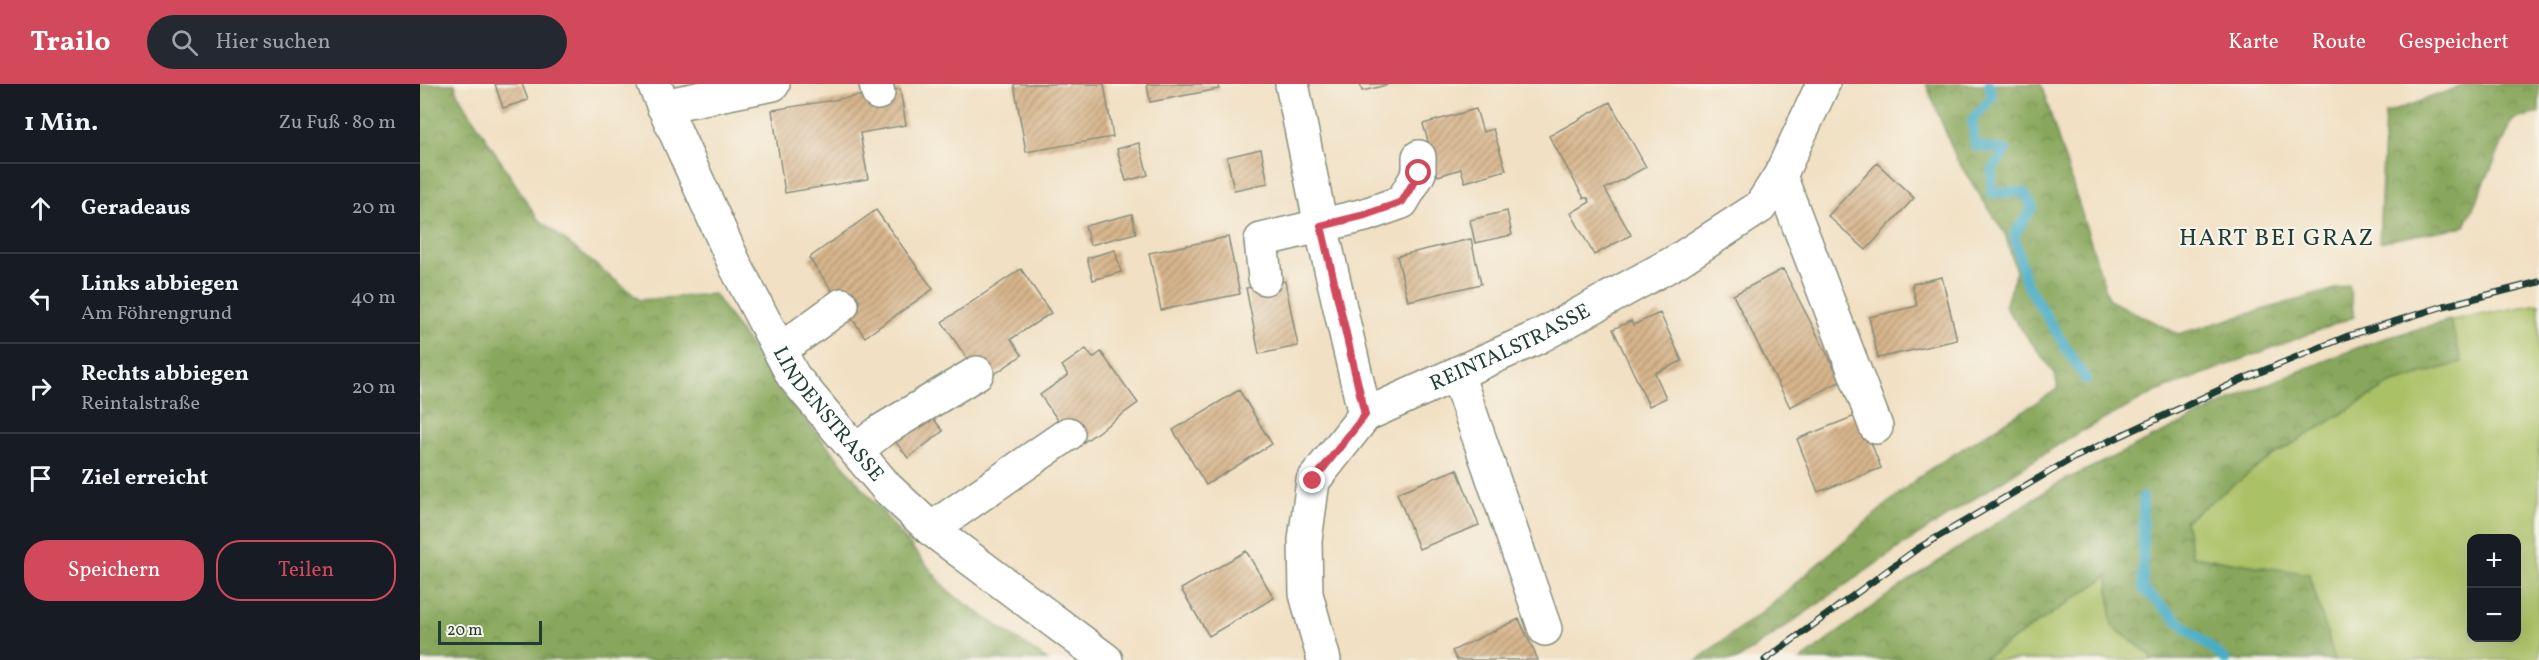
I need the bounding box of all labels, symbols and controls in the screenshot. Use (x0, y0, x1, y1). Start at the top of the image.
search box (147, 15, 567, 69)
text: Trailo (30, 23, 111, 62)
icon: search (168, 26, 201, 59)
text: Hier suchen (216, 27, 331, 58)
text: Karte (2228, 28, 2279, 57)
text: Route (2312, 28, 2366, 57)
text: Gespeichert (2399, 28, 2509, 57)
text: 1 Min. (24, 105, 98, 141)
text: Zu Fuß · 80 m (278, 109, 396, 137)
route start (1405, 159, 1431, 185)
icon: ahead (24, 192, 57, 225)
text: Geradeaus (81, 193, 191, 224)
text: 20 m (352, 194, 396, 222)
district label: HART BEI GRAZ (2179, 222, 2375, 256)
text: Links abbiegen (81, 269, 239, 300)
icon: left (24, 282, 57, 315)
text: 40 m (351, 284, 396, 312)
street label: REINTALSTRASSE (1425, 297, 1596, 398)
text: Am Föhrengrund (81, 300, 232, 328)
street label: LINDENSTRASSE (766, 341, 891, 488)
text: Rechts abbiegen (81, 359, 249, 390)
icon: right (24, 372, 57, 405)
text: 20 m (352, 374, 396, 402)
text: Reintalstraße (81, 390, 200, 418)
icon: arrive (24, 462, 57, 495)
text: Ziel erreicht (81, 463, 208, 494)
route end (1299, 467, 1325, 493)
map controls (2467, 534, 2521, 642)
button: + (2467, 534, 2521, 588)
button: Speichern (24, 540, 204, 601)
button: Teilen (216, 540, 396, 601)
button: − (2467, 588, 2521, 642)
scale bar (438, 618, 542, 646)
text: 20 m (447, 620, 482, 642)

